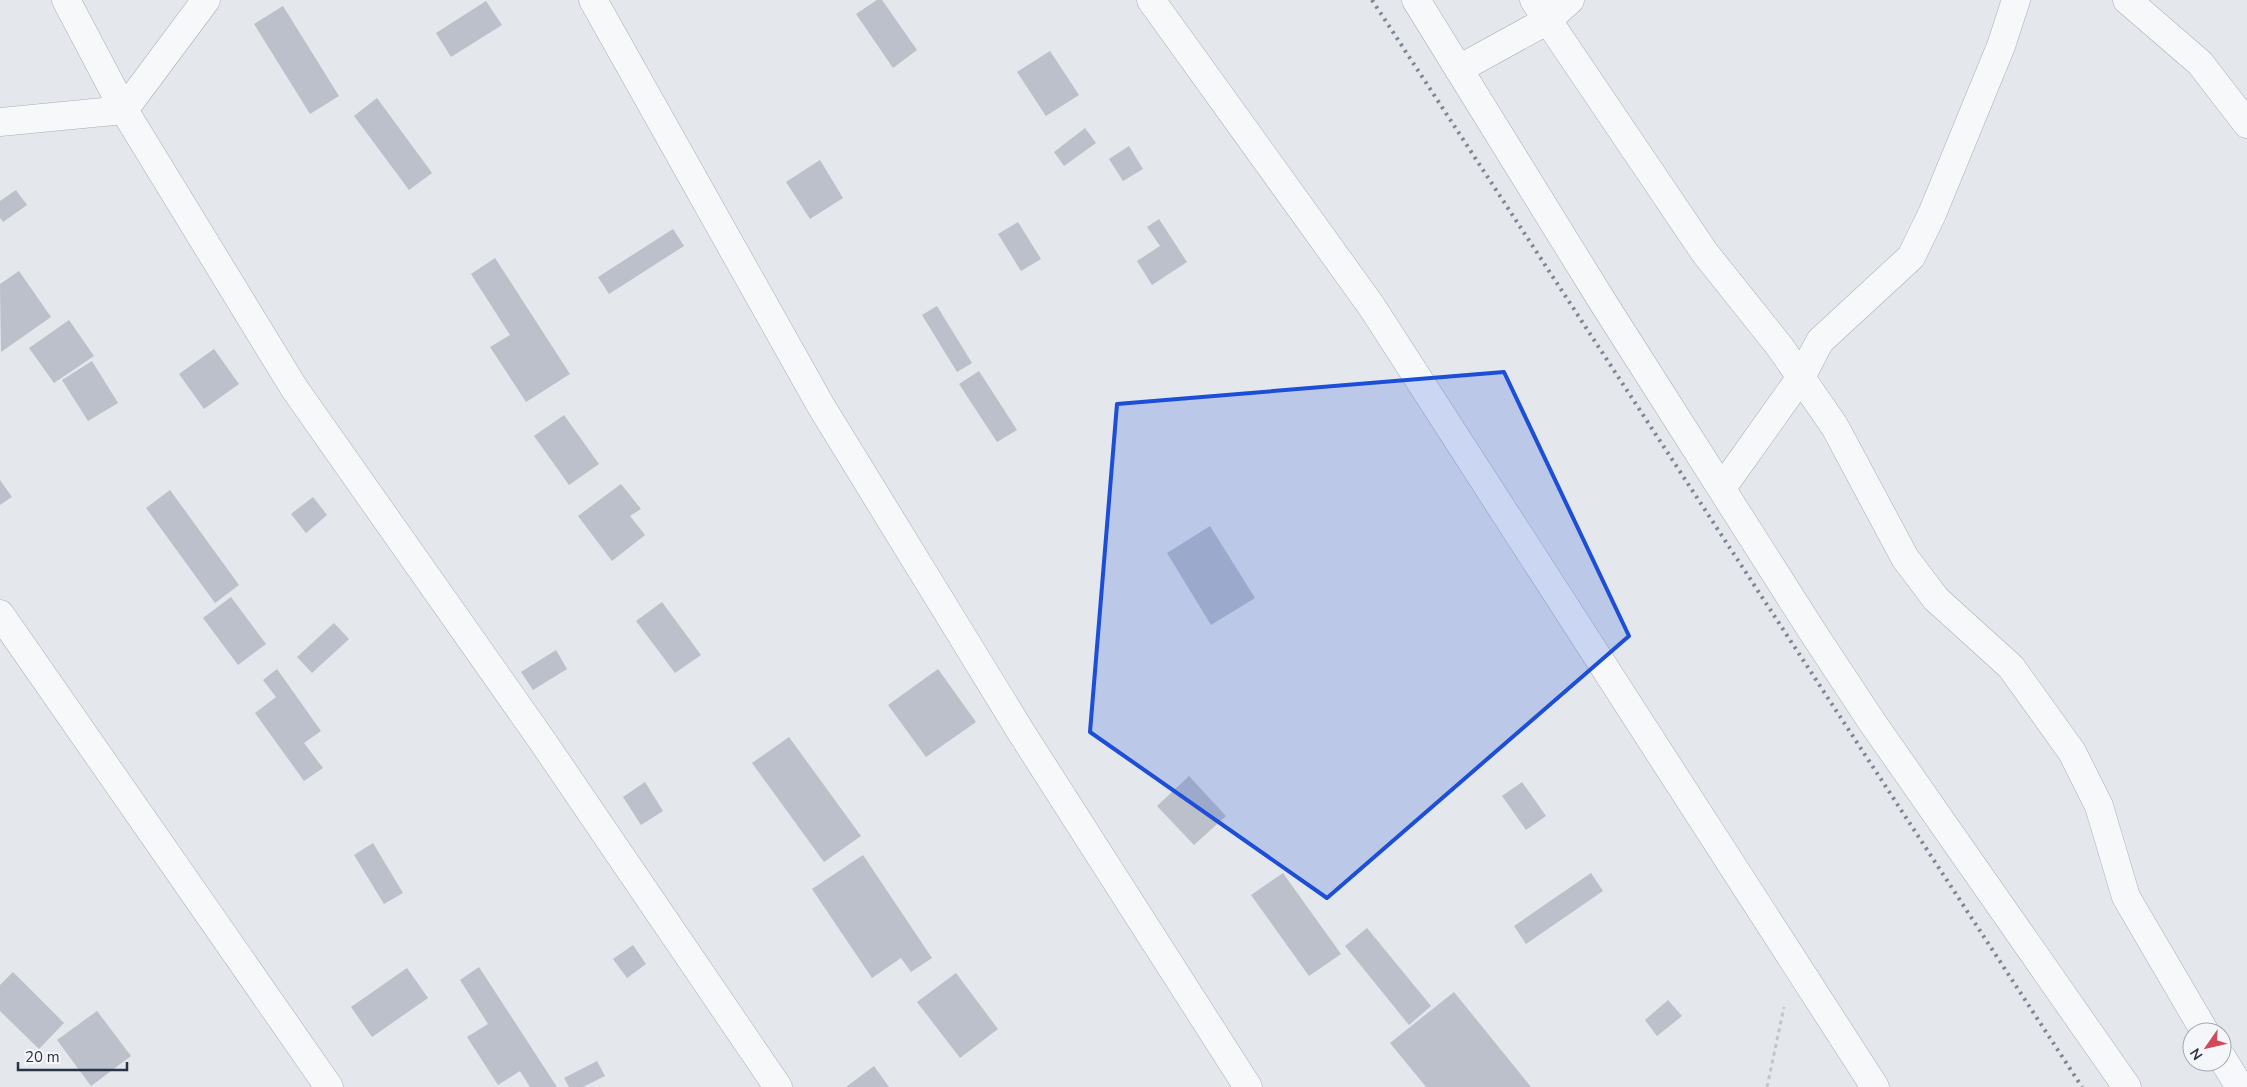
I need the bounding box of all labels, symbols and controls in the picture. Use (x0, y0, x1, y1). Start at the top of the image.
north arrow (2182, 1022, 2232, 1072)
scale bar (18, 1040, 126, 1072)
text: N (2186, 1044, 2207, 1064)
text: 20 m (25, 1047, 60, 1067)

